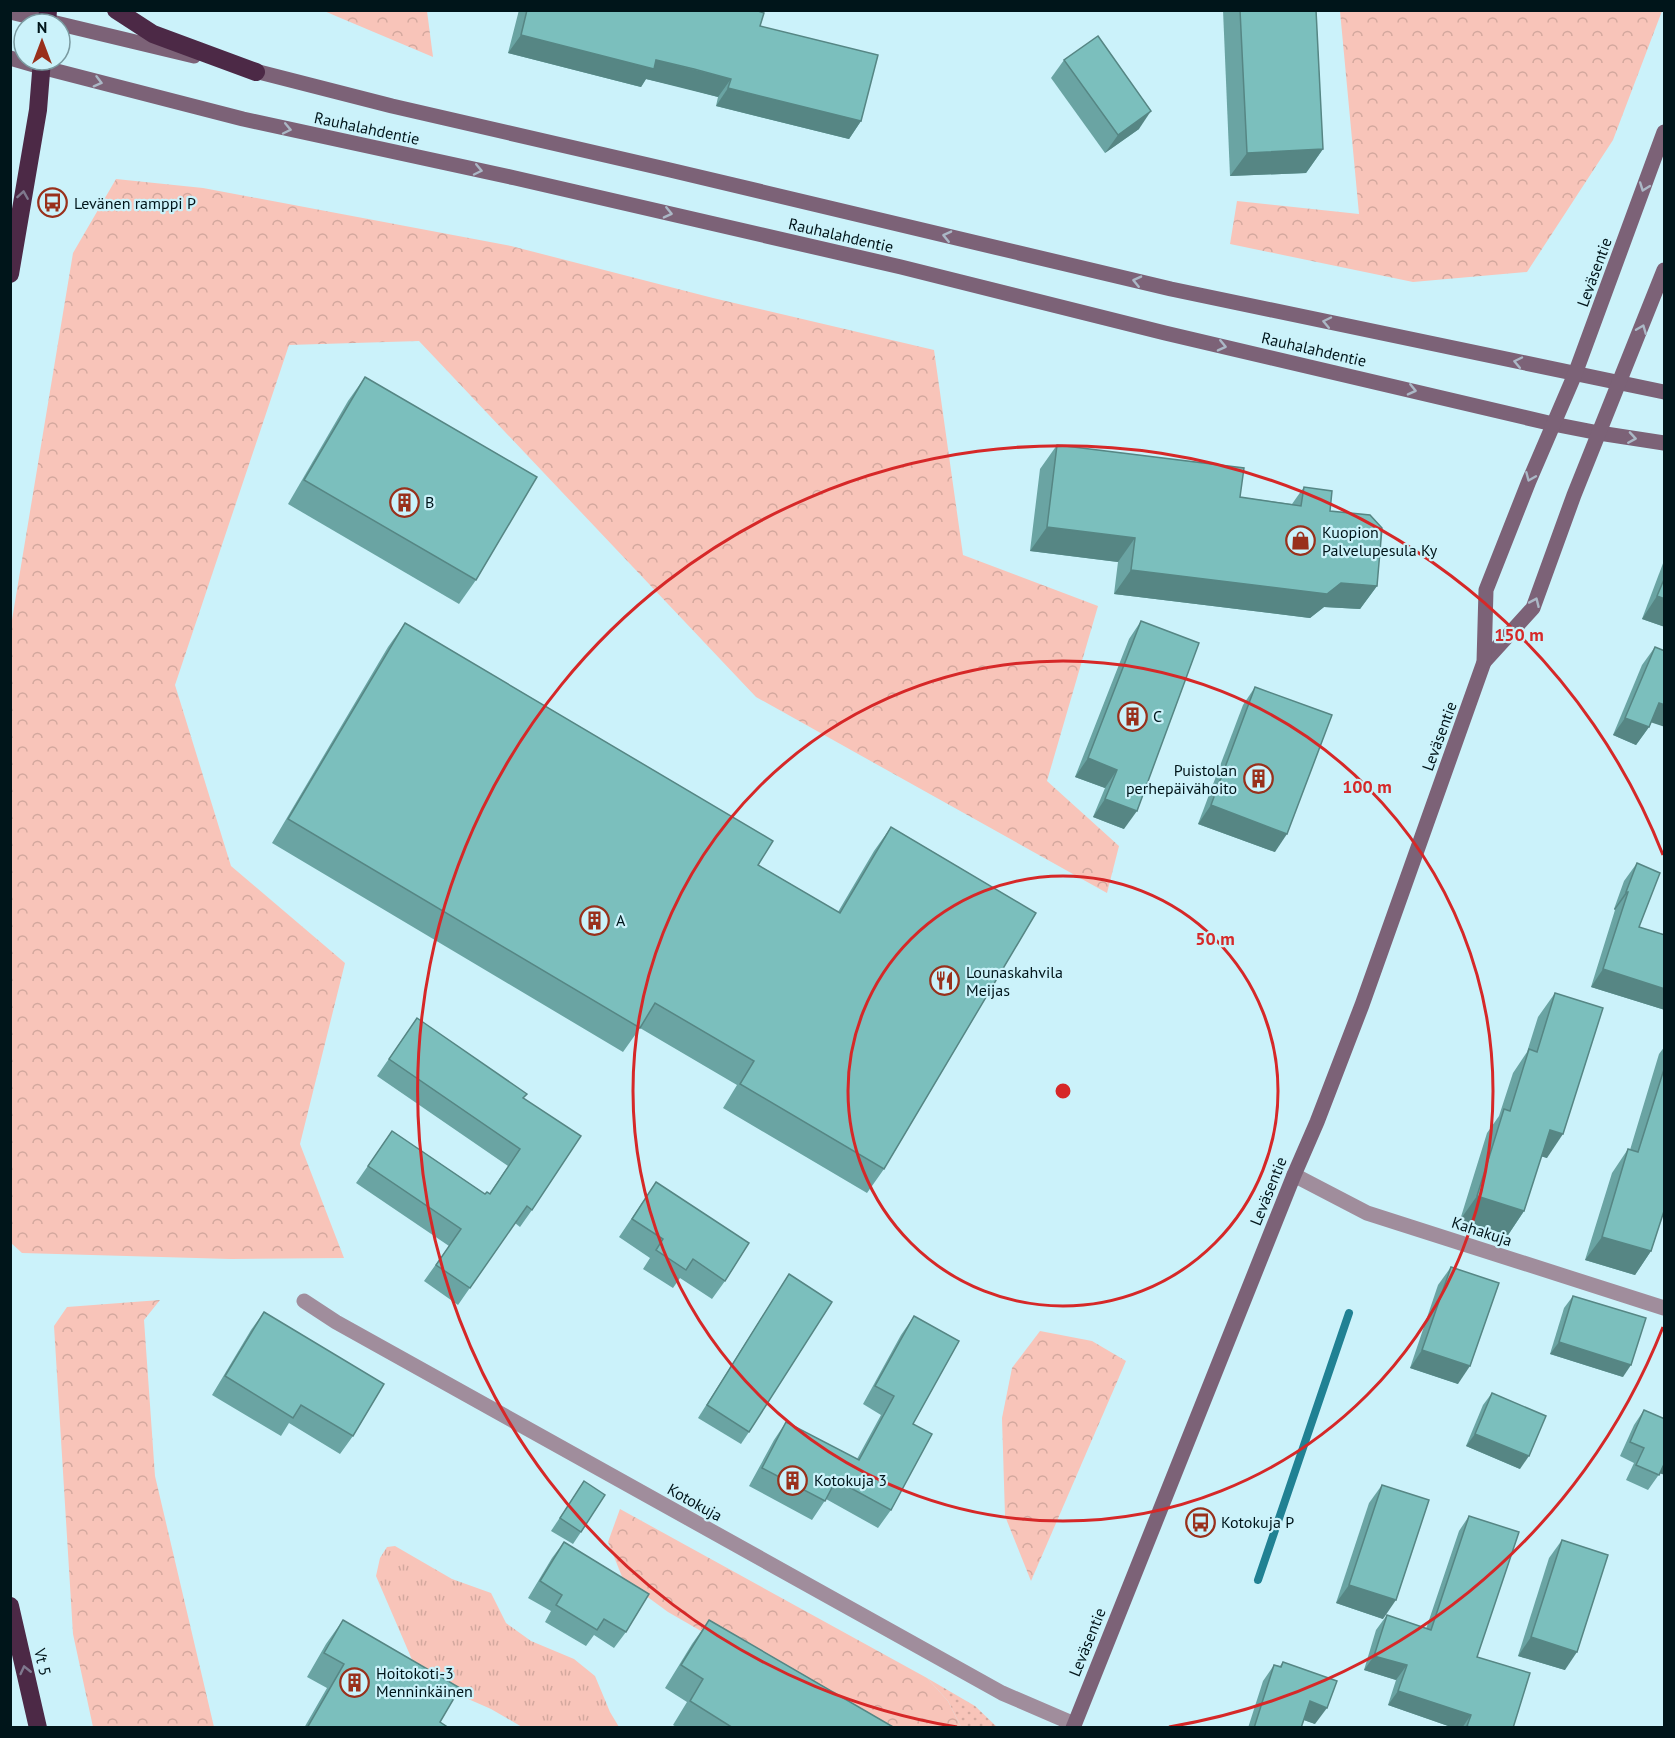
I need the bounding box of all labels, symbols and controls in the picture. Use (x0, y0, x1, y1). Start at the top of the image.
north arrow (12, 12, 72, 72)
text: N (37, 17, 47, 37)
one-way arrow (92, 75, 103, 87)
street label: Rauhalahdentie (312, 107, 422, 149)
one-way arrow (282, 122, 292, 135)
one-way arrow (473, 163, 483, 176)
one-way arrow (1639, 181, 1652, 191)
bus stop icon: Levänen ramppi P (37, 187, 69, 219)
one-way arrow (17, 191, 29, 200)
place label: Levänen ramppi P (74, 193, 196, 213)
one-way arrow (663, 206, 673, 219)
street label: Rauhalahdentie (786, 213, 896, 257)
one-way arrow (942, 230, 952, 243)
street label: Leväsentie (1572, 235, 1616, 309)
one-way arrow (1132, 275, 1142, 288)
one-way arrow (1322, 316, 1332, 329)
one-way arrow (1635, 324, 1647, 335)
street label: Rauhalahdentie (1259, 327, 1369, 371)
one-way arrow (1217, 339, 1227, 352)
one-way arrow (1513, 356, 1523, 369)
one-way arrow (1407, 383, 1417, 396)
one-way arrow (1627, 432, 1637, 444)
one-way arrow (1525, 471, 1537, 482)
building icon: B (388, 486, 420, 518)
place label: B (425, 492, 434, 512)
place label: Kuopion Palvelupesula Ky (1322, 522, 1438, 560)
shop icon: Kuopion Palvelupesula Ky (1285, 525, 1317, 557)
one-way arrow (1528, 597, 1540, 608)
text: 150 m (1494, 623, 1544, 646)
street label: Leväsentie (1417, 699, 1461, 773)
building icon: C (1116, 700, 1148, 732)
place label: C (1153, 706, 1162, 726)
place label: Puistolan perhepäivähoito (1126, 760, 1237, 798)
building icon: Puistolan perhepäivähoito (1242, 763, 1274, 795)
text: 100 m (1342, 775, 1392, 798)
building icon: A (579, 904, 611, 936)
place label: A (616, 910, 626, 930)
text: 50 m (1195, 927, 1235, 950)
place label: Lounaskahvila Meijas (966, 962, 1063, 1000)
restaurant icon: Lounaskahvila Meijas (929, 965, 961, 997)
centre of rings (1053, 1081, 1073, 1101)
street label: Leväsentie (1245, 1154, 1291, 1228)
street label: Kahakuja (1449, 1212, 1515, 1250)
building icon: Kotokuja 3 (777, 1464, 809, 1496)
place label: Kotokuja 3 (814, 1470, 887, 1490)
street label: Kotokuja (664, 1479, 726, 1525)
bus stop icon: Kotokuja P (1184, 1506, 1216, 1538)
place label: Kotokuja P (1221, 1512, 1294, 1532)
street label: Leväsentie (1064, 1605, 1110, 1679)
street label: Vt 5 (30, 1645, 56, 1678)
place label: Hoitokoti-3 Menninkäinen (376, 1663, 473, 1701)
one-way arrow (19, 1666, 32, 1676)
building icon: Hoitokoti-3 Menninkäinen (339, 1666, 371, 1698)

